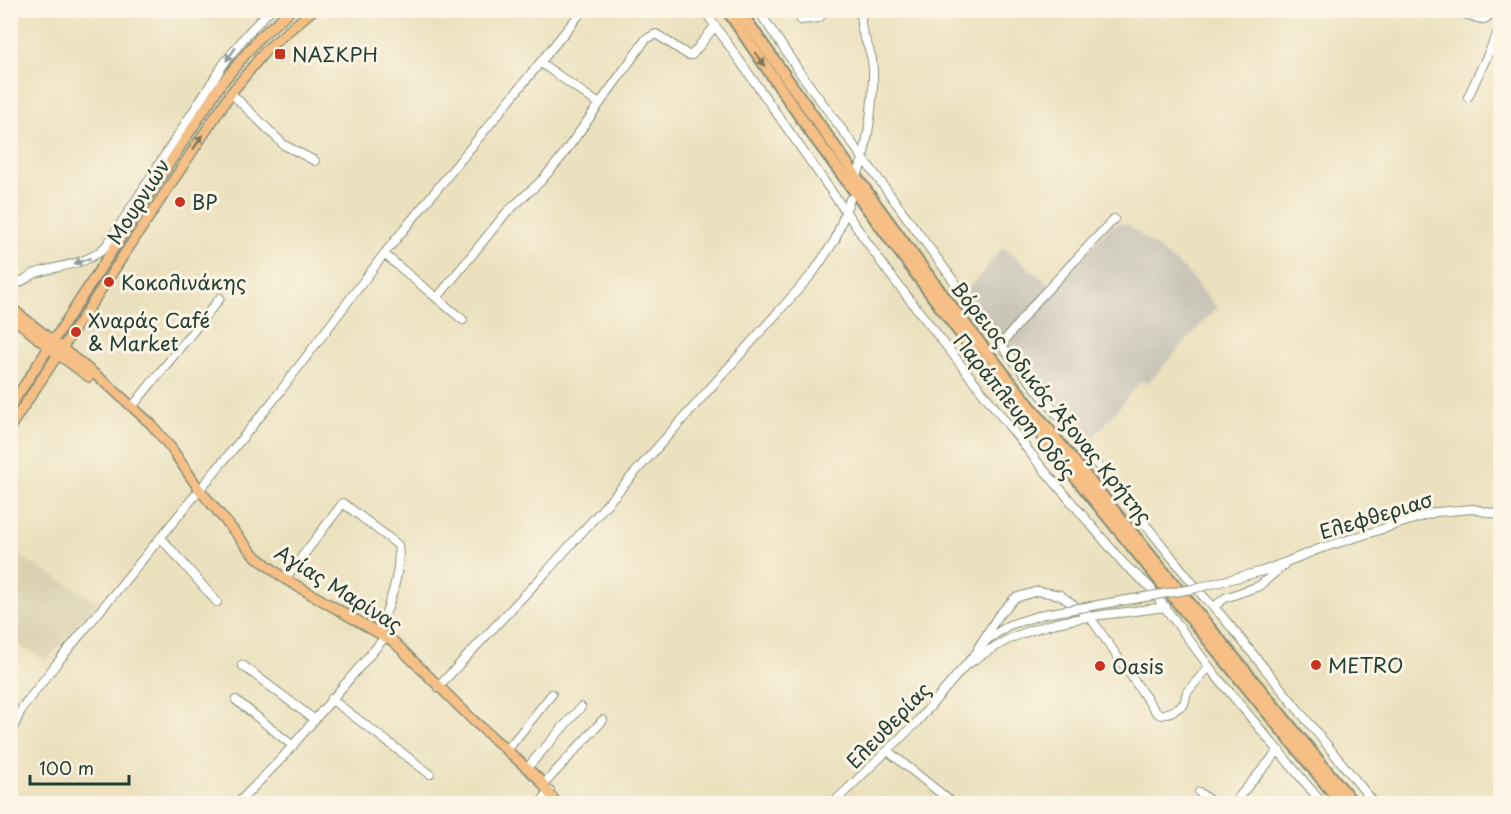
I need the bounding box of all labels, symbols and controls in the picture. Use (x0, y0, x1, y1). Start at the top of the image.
place label: ΝΑΣΚΡΗ (292, 39, 378, 69)
one-way arrow (225, 46, 237, 62)
marker: ΝΑΣΚΡΗ (273, 47, 287, 61)
one-way arrow (754, 50, 766, 66)
one-way arrow (192, 134, 204, 150)
street label: Μουρνιών (99, 152, 177, 250)
place label: BP (192, 187, 218, 217)
marker: BP (173, 195, 187, 209)
one-way arrow (73, 257, 91, 267)
place label: Κοκολινάκης (121, 267, 246, 297)
street label: Βόρειος Οδικός Άξονας Κρήτης (944, 274, 1160, 530)
marker: Κοκολινάκης (102, 275, 116, 289)
place label: Χναράς Café & Market (88, 305, 210, 358)
marker: Χναράς Café & Market (69, 325, 83, 339)
street label: Παράπλευρη Οδός (947, 327, 1083, 485)
street label: Ελεφθεριασ (1316, 484, 1436, 546)
street label: Αγίας Μαρίνας (269, 537, 409, 639)
place label: METRO (1328, 650, 1403, 680)
place label: Oasis (1112, 651, 1163, 681)
marker: METRO (1309, 658, 1323, 672)
marker: Oasis (1093, 659, 1107, 673)
street label: Ελευθερίας (839, 675, 937, 775)
scale bar (30, 748, 129, 786)
text: 100 m (39, 754, 94, 781)

